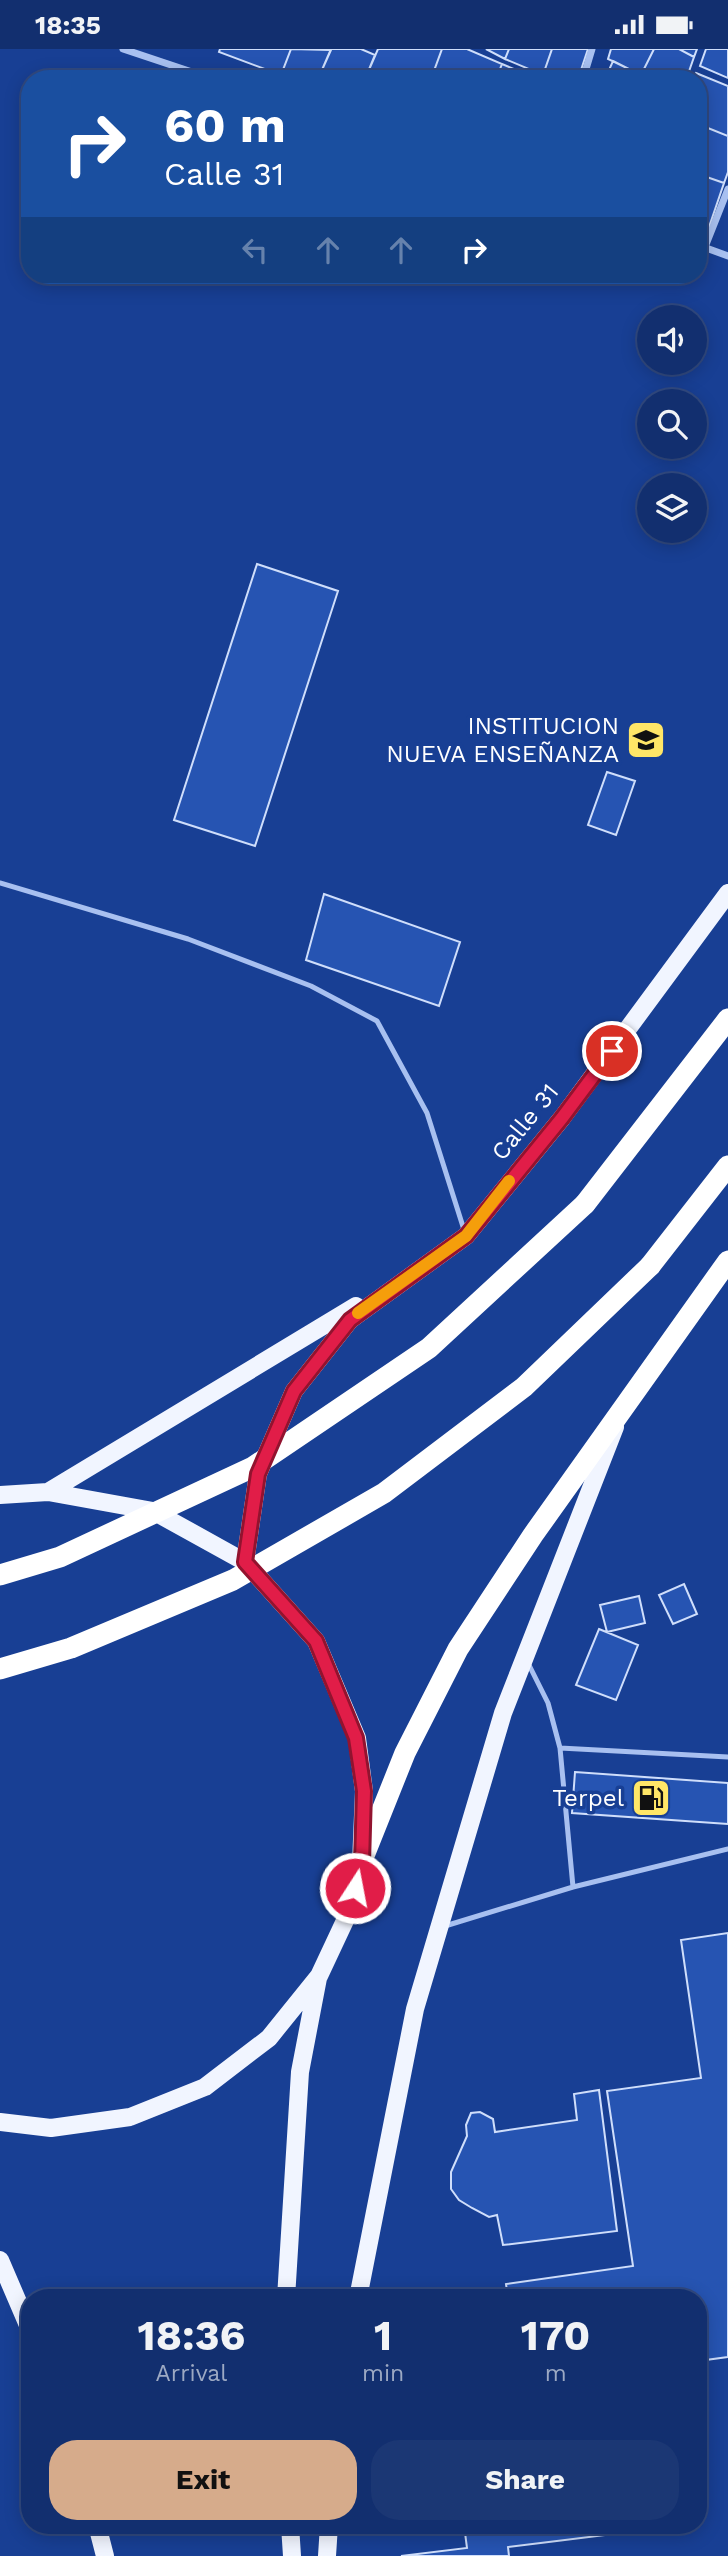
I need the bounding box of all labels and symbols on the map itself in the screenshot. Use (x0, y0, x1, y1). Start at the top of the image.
place label: INSTITUCION NUEVA ENSEÑANZA (386, 712, 619, 768)
school or university icon: INSTITUCION NUEVA ENSEÑANZA (625, 719, 667, 761)
pin (582, 1021, 642, 1081)
street label: Calle 31 (486, 1078, 564, 1166)
fuel station icon: Terpel (630, 1777, 672, 1819)
place label: Terpel (552, 1784, 625, 1812)
position arrow (318, 1851, 392, 1925)

